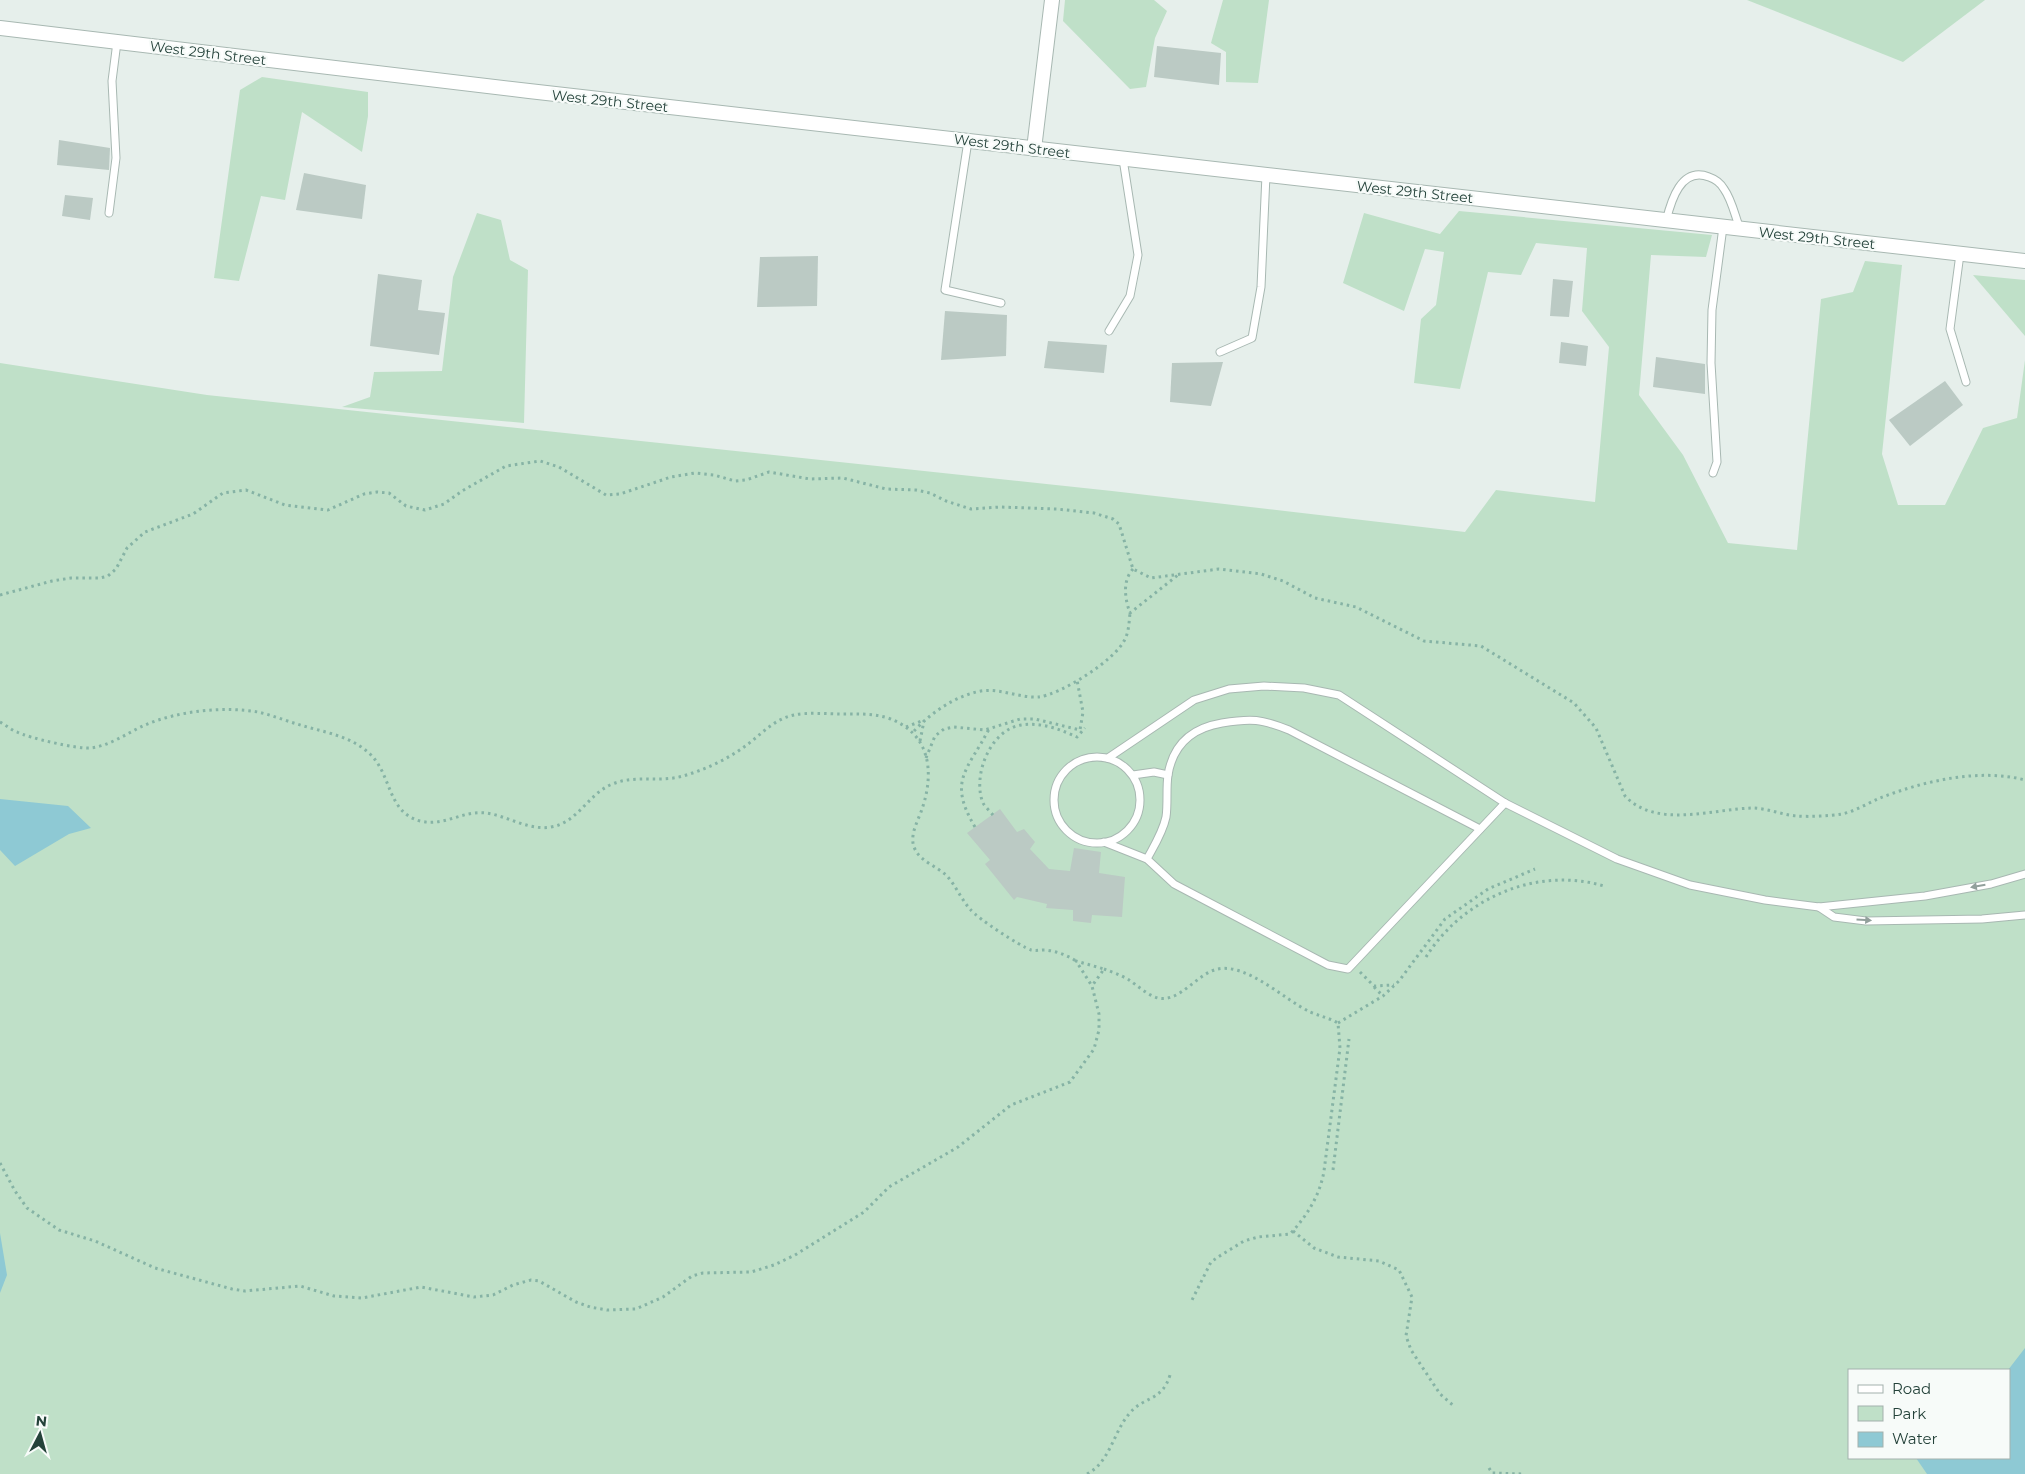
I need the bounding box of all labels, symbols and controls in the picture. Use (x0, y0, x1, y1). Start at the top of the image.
street label: West 29th Street (149, 37, 268, 69)
street label: West 29th Street (551, 86, 670, 116)
street label: West 29th Street (953, 130, 1072, 162)
street label: West 29th Street (1356, 177, 1475, 207)
street label: West 29th Street (1758, 223, 1877, 253)
one-way arrow (1970, 883, 1986, 891)
one-way arrow (1857, 916, 1873, 924)
legend (1848, 1369, 2010, 1459)
text: Road (1892, 1379, 1931, 1398)
text: Park (1892, 1404, 1926, 1423)
north arrow (15, 1409, 65, 1459)
text: N (35, 1412, 48, 1431)
text: Water (1892, 1429, 1938, 1448)

